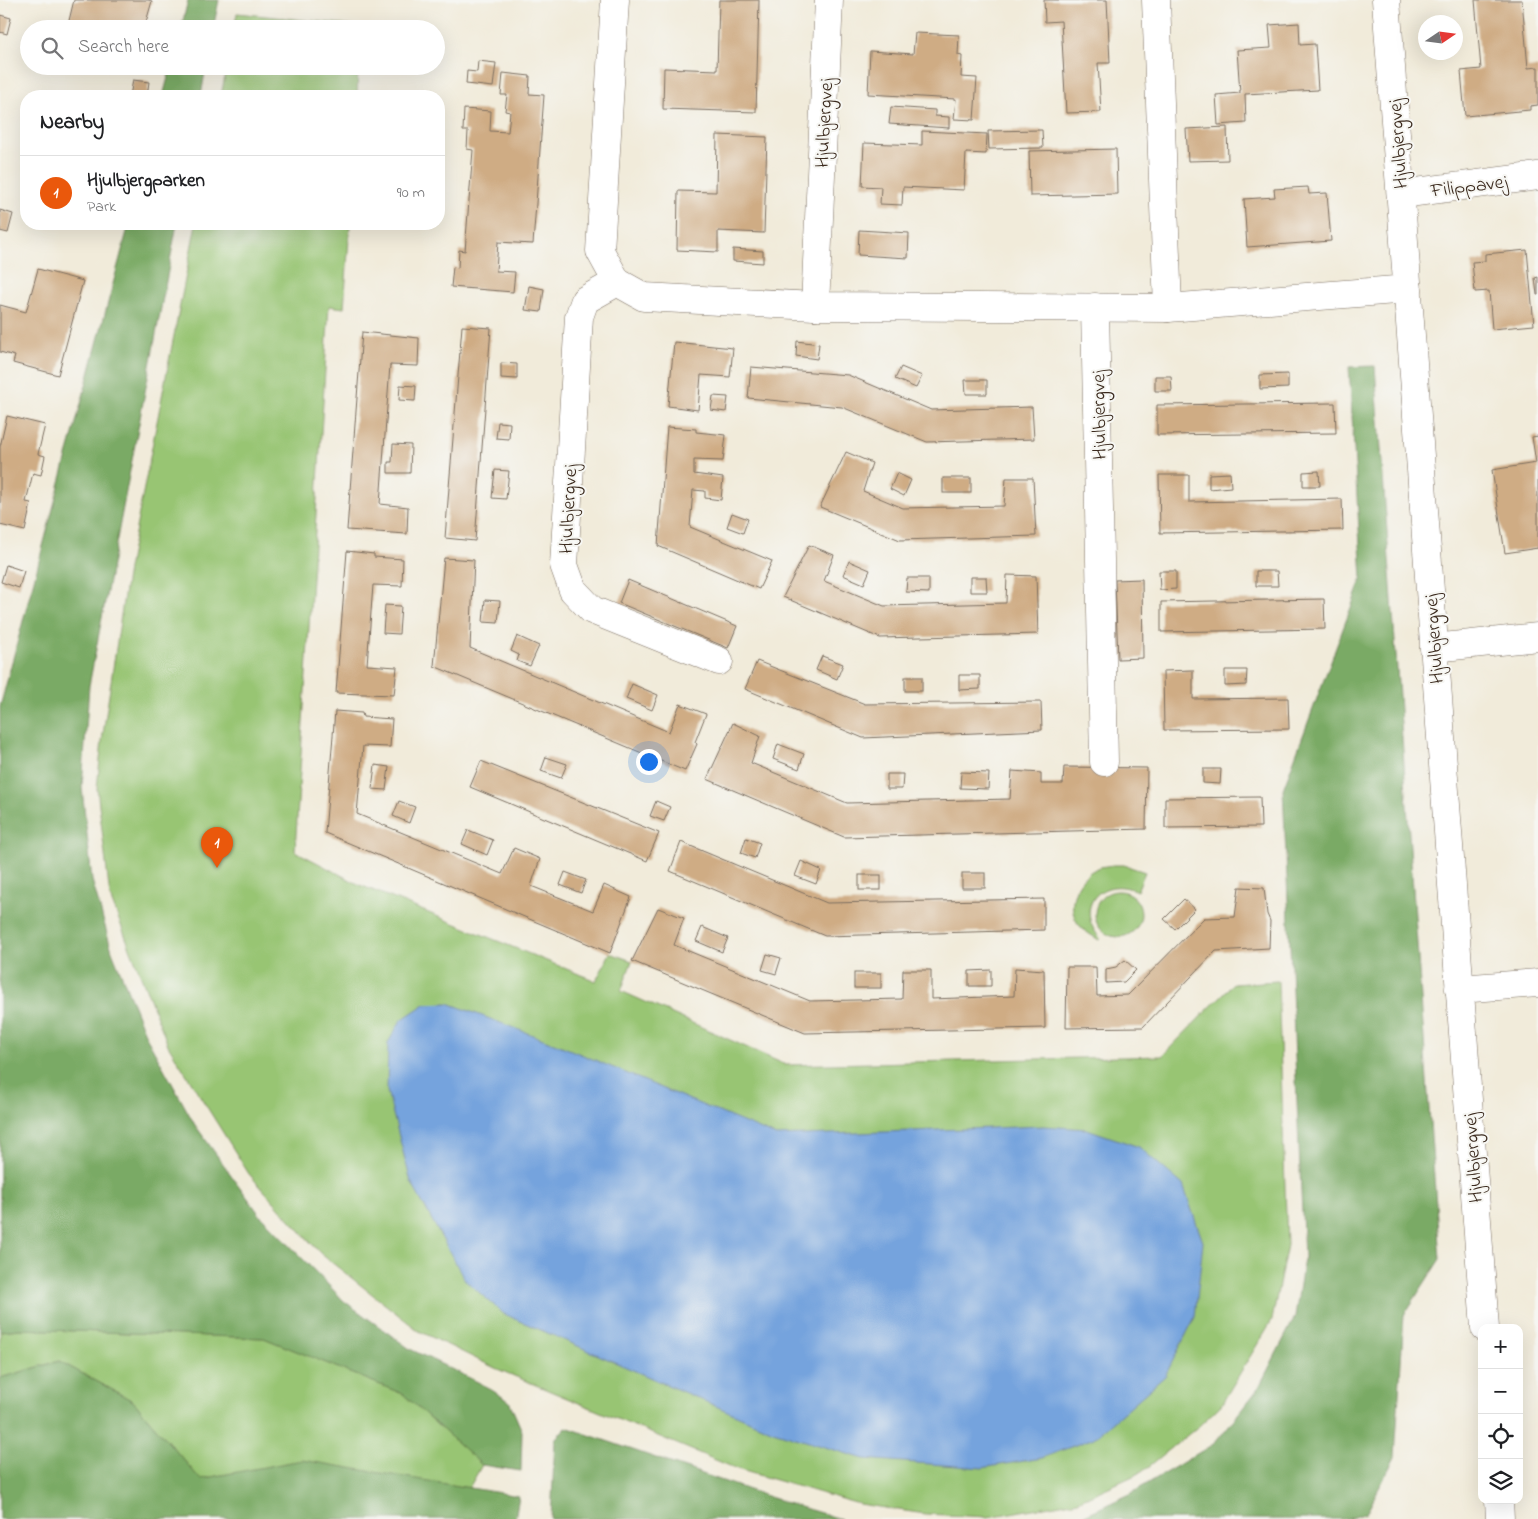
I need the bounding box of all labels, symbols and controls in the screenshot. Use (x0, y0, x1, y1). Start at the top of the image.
north arrow (1418, 15, 1463, 60)
search box (20, 20, 445, 75)
icon: search (38, 34, 66, 62)
text: Search here (78, 34, 169, 61)
street label: Hjulbjergvej (809, 76, 843, 169)
street label: Hjulbjergvej (1382, 97, 1418, 190)
text: Nearby (40, 108, 104, 138)
text: Hjulbjergparken (87, 168, 205, 195)
street label: Filippavej (1428, 168, 1510, 207)
text: 1 (53, 181, 59, 205)
text: 90 m (397, 181, 425, 205)
text: Park (87, 195, 116, 219)
street label: Hjulbjergvej (1085, 369, 1117, 460)
street label: Hjulbjergvej (553, 462, 587, 555)
street label: Hjulbjergvej (1418, 592, 1454, 685)
your location (636, 749, 662, 775)
pin: 1 (201, 827, 233, 868)
street label: Hjulbjergvej (1457, 1111, 1493, 1204)
map controls (1478, 1324, 1523, 1504)
button: + (1478, 1324, 1523, 1369)
button: − (1478, 1369, 1523, 1414)
button: locate (1478, 1414, 1523, 1459)
button: layers (1478, 1459, 1523, 1504)

